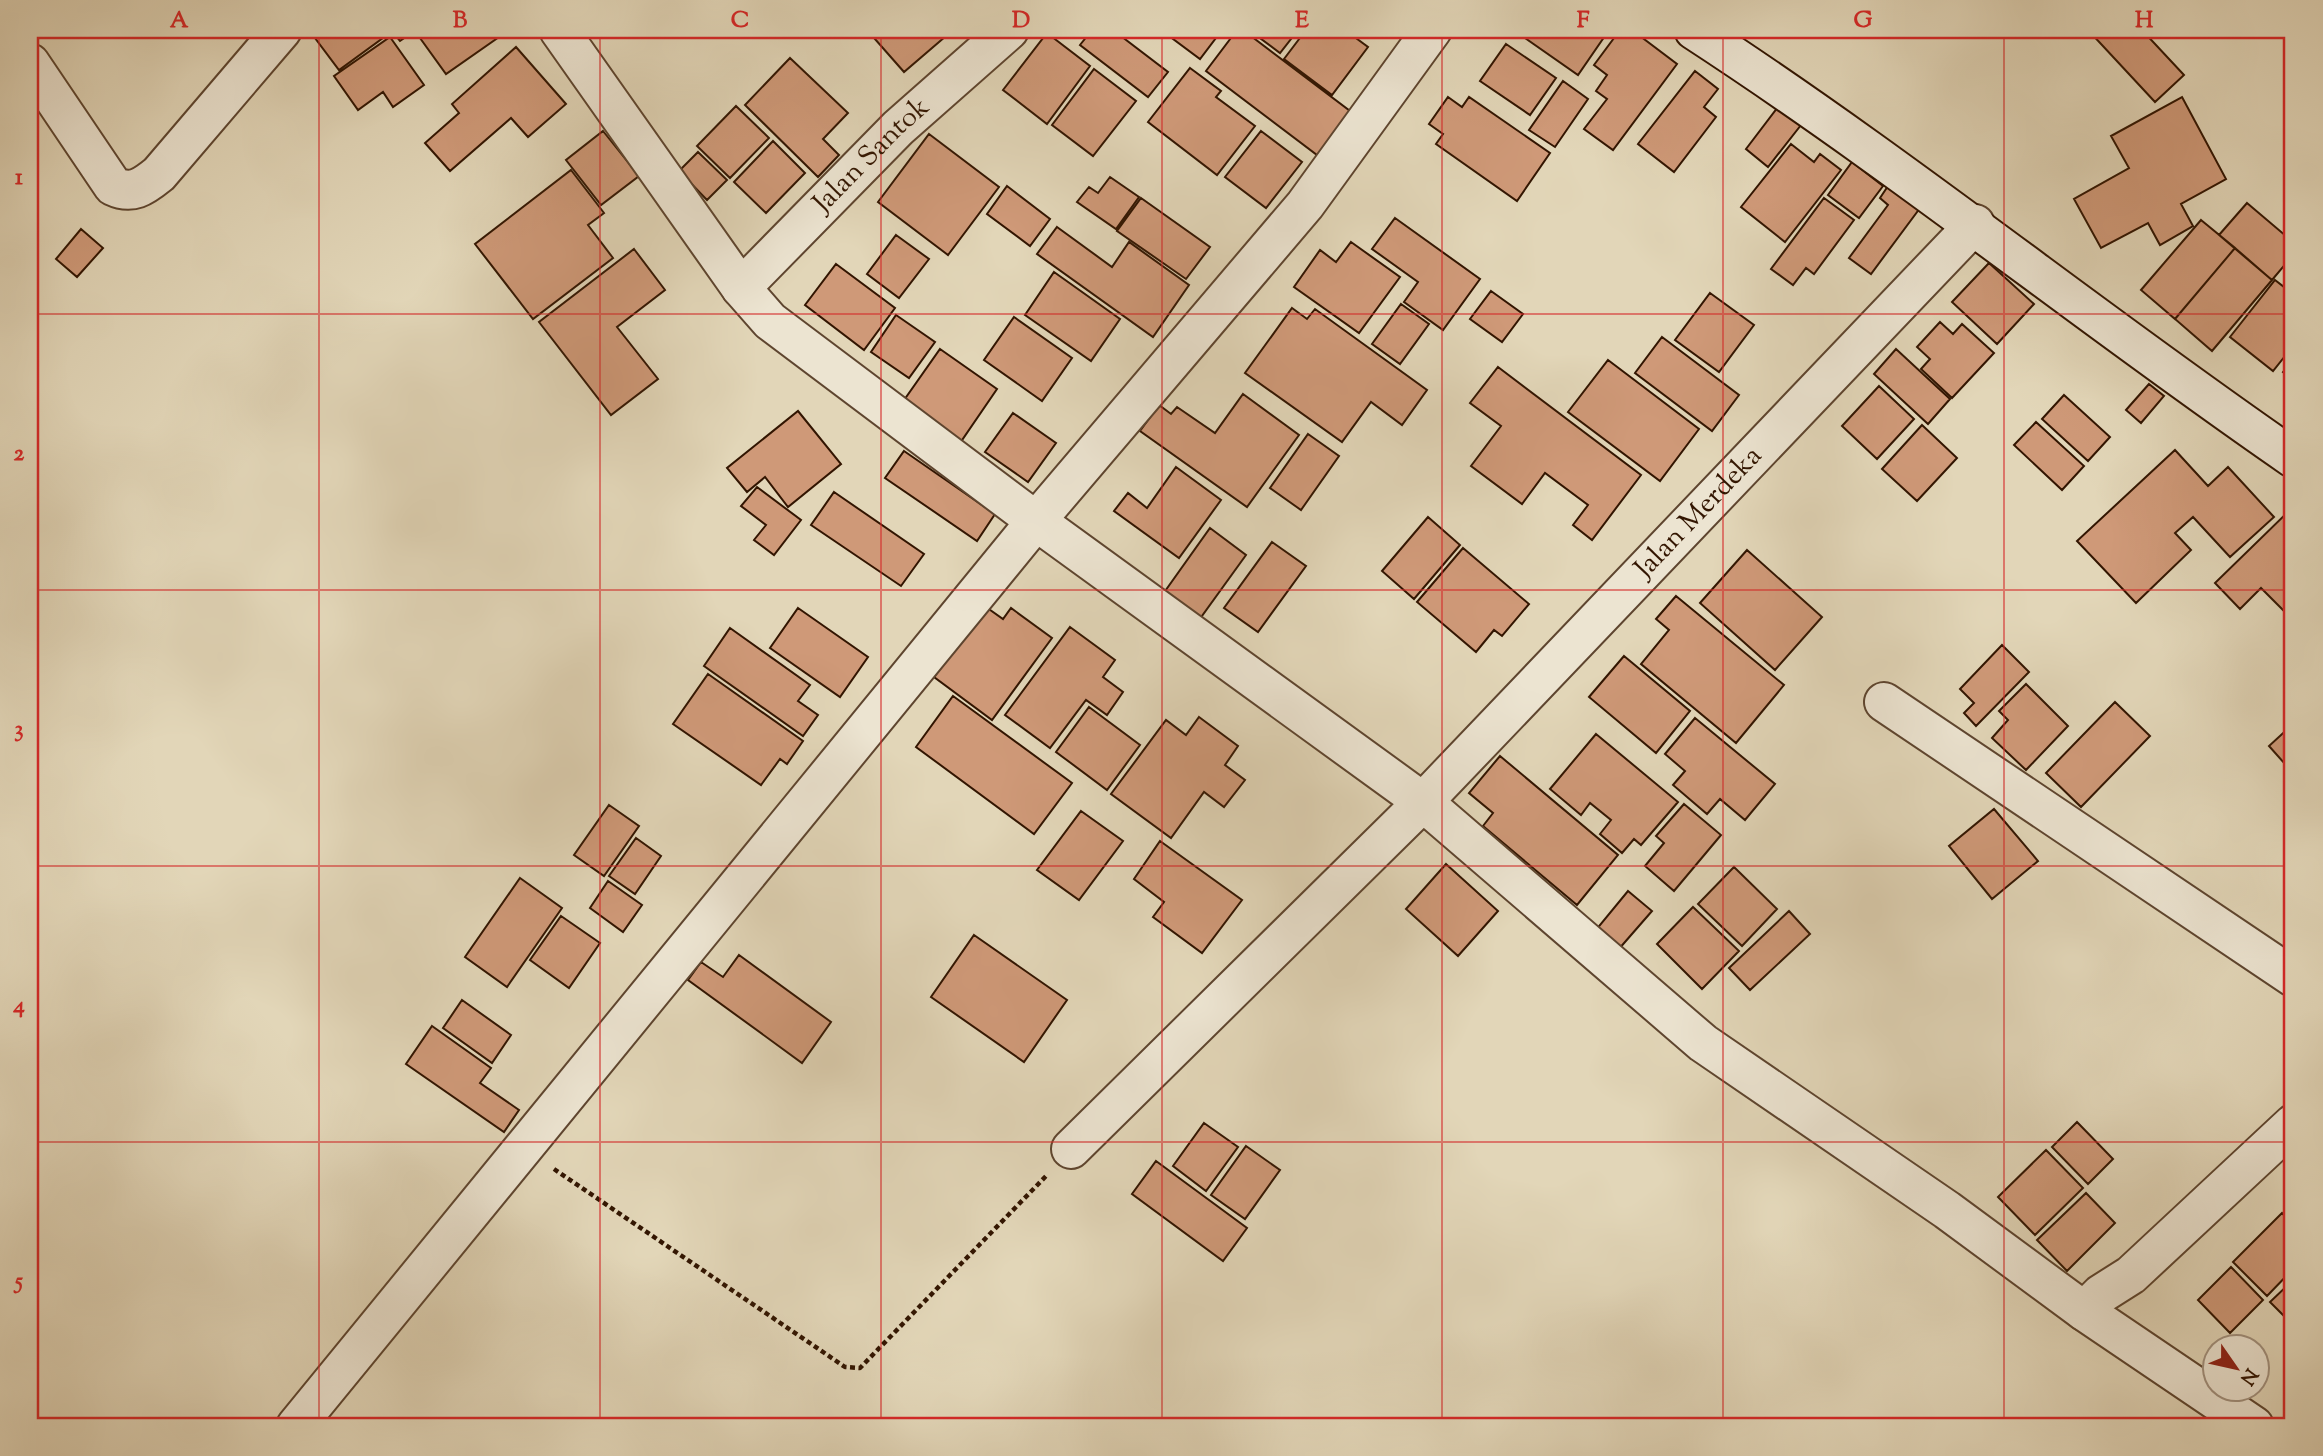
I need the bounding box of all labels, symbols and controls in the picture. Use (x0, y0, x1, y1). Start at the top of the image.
text: A (170, 5, 189, 38)
text: B (453, 5, 468, 38)
text: C (731, 5, 749, 38)
text: D (1012, 5, 1030, 38)
text: E (1295, 5, 1309, 38)
text: F (1577, 5, 1590, 38)
text: G (1854, 5, 1873, 38)
text: H (2135, 5, 2154, 38)
street label: Jalan Santok (803, 89, 939, 224)
text: 1 (15, 162, 23, 195)
text: 2 (14, 438, 25, 471)
street label: Jalan Merdeka (1625, 438, 1772, 590)
text: 3 (14, 714, 24, 747)
text: 4 (12, 990, 25, 1023)
text: 5 (13, 1266, 23, 1299)
north arrow (2200, 1334, 2270, 1404)
text: N (2233, 1362, 2263, 1390)

